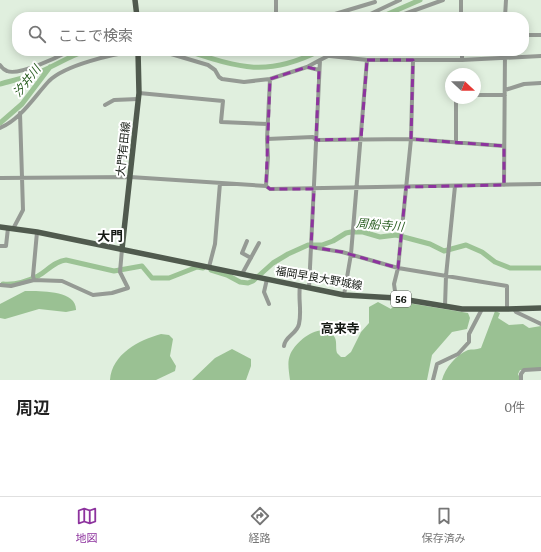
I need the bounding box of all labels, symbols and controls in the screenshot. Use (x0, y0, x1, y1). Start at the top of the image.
search box (12, 12, 529, 56)
icon: search (26, 23, 48, 45)
text: ここで検索 (58, 23, 133, 46)
water label: 汐井川 (8, 59, 46, 100)
north arrow (445, 68, 481, 104)
street label: 大門有田線 (111, 121, 133, 177)
water label: 周船寺川 (355, 213, 407, 235)
district label: 大門 (97, 226, 123, 245)
street label: 福岡早良大野城線 (274, 261, 364, 293)
road number: 56 (391, 291, 411, 307)
district label: 高来寺 (320, 318, 360, 337)
text: 周辺 (16, 394, 50, 419)
text: 0件 (504, 397, 525, 416)
tab: 地図 (76, 505, 98, 545)
tab: 経路 (249, 505, 271, 545)
tab: 保存済み (422, 505, 466, 545)

